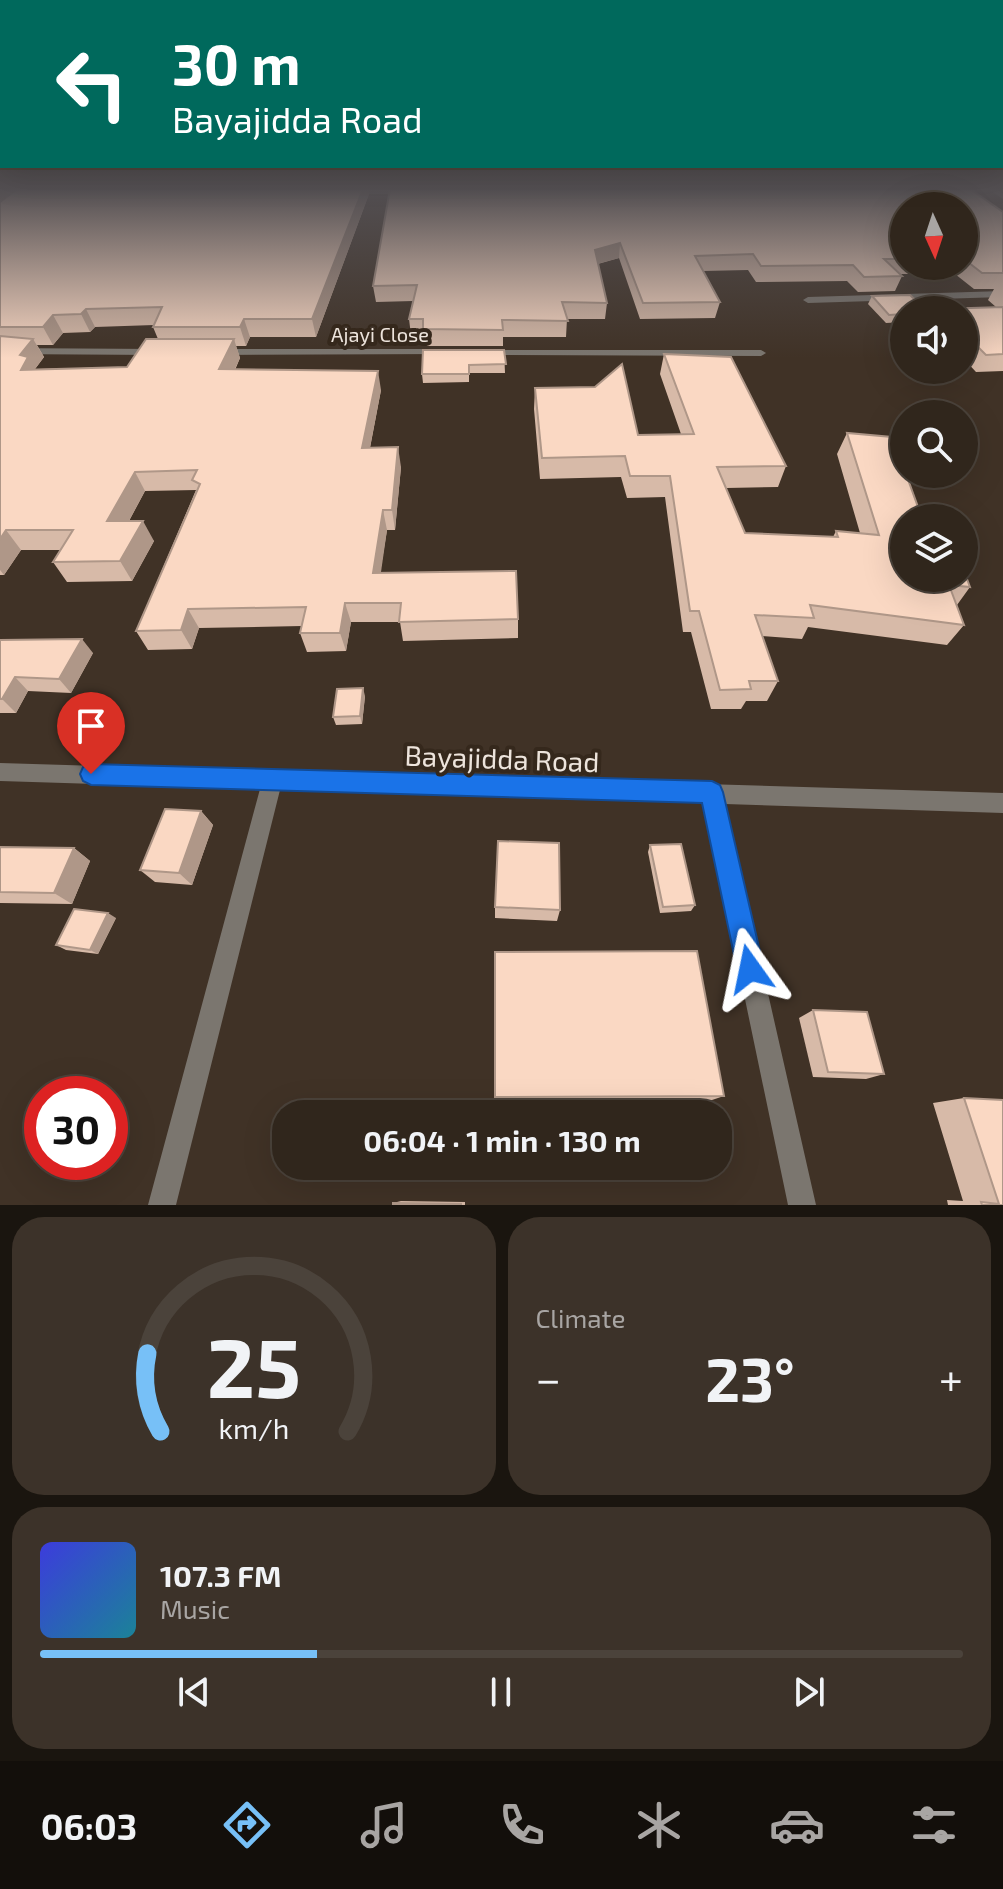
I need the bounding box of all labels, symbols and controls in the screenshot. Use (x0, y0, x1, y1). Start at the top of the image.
text: 30 m (172, 29, 301, 96)
icon: left (40, 32, 144, 136)
text: Bayajidda Road (172, 97, 423, 140)
north arrow (890, 192, 978, 280)
map controls (890, 192, 978, 592)
button: sound (890, 296, 978, 384)
street label: Ajayi Close (331, 322, 429, 346)
button: search (890, 400, 978, 488)
button: layers (890, 504, 978, 592)
pin (57, 692, 125, 774)
icon: arrive (69, 704, 113, 748)
street label: Bayajidda Road (404, 738, 600, 778)
position arrow (708, 927, 792, 1011)
speed limit sign: 30 (24, 1076, 128, 1180)
text: 06:04 · 1 min · 130 m (363, 1122, 641, 1158)
text: Climate (536, 1302, 625, 1333)
text: 25 (207, 1315, 301, 1415)
text: 23° (705, 1342, 795, 1414)
text: − (536, 1351, 561, 1404)
text: + (939, 1351, 963, 1404)
text: km/h (218, 1410, 289, 1445)
text: 107.3 FM (160, 1557, 281, 1593)
text: Music (160, 1593, 230, 1624)
icon: previous (172, 1670, 216, 1714)
icon: pause (479, 1670, 523, 1714)
icon: next (787, 1670, 831, 1714)
icon: directions (219, 1797, 275, 1853)
icon: music (356, 1797, 412, 1853)
icon: phone (494, 1797, 550, 1853)
icon: climate (631, 1797, 687, 1853)
icon: car (769, 1797, 825, 1853)
icon: filters (906, 1797, 962, 1853)
text: 06:03 (41, 1804, 137, 1847)

